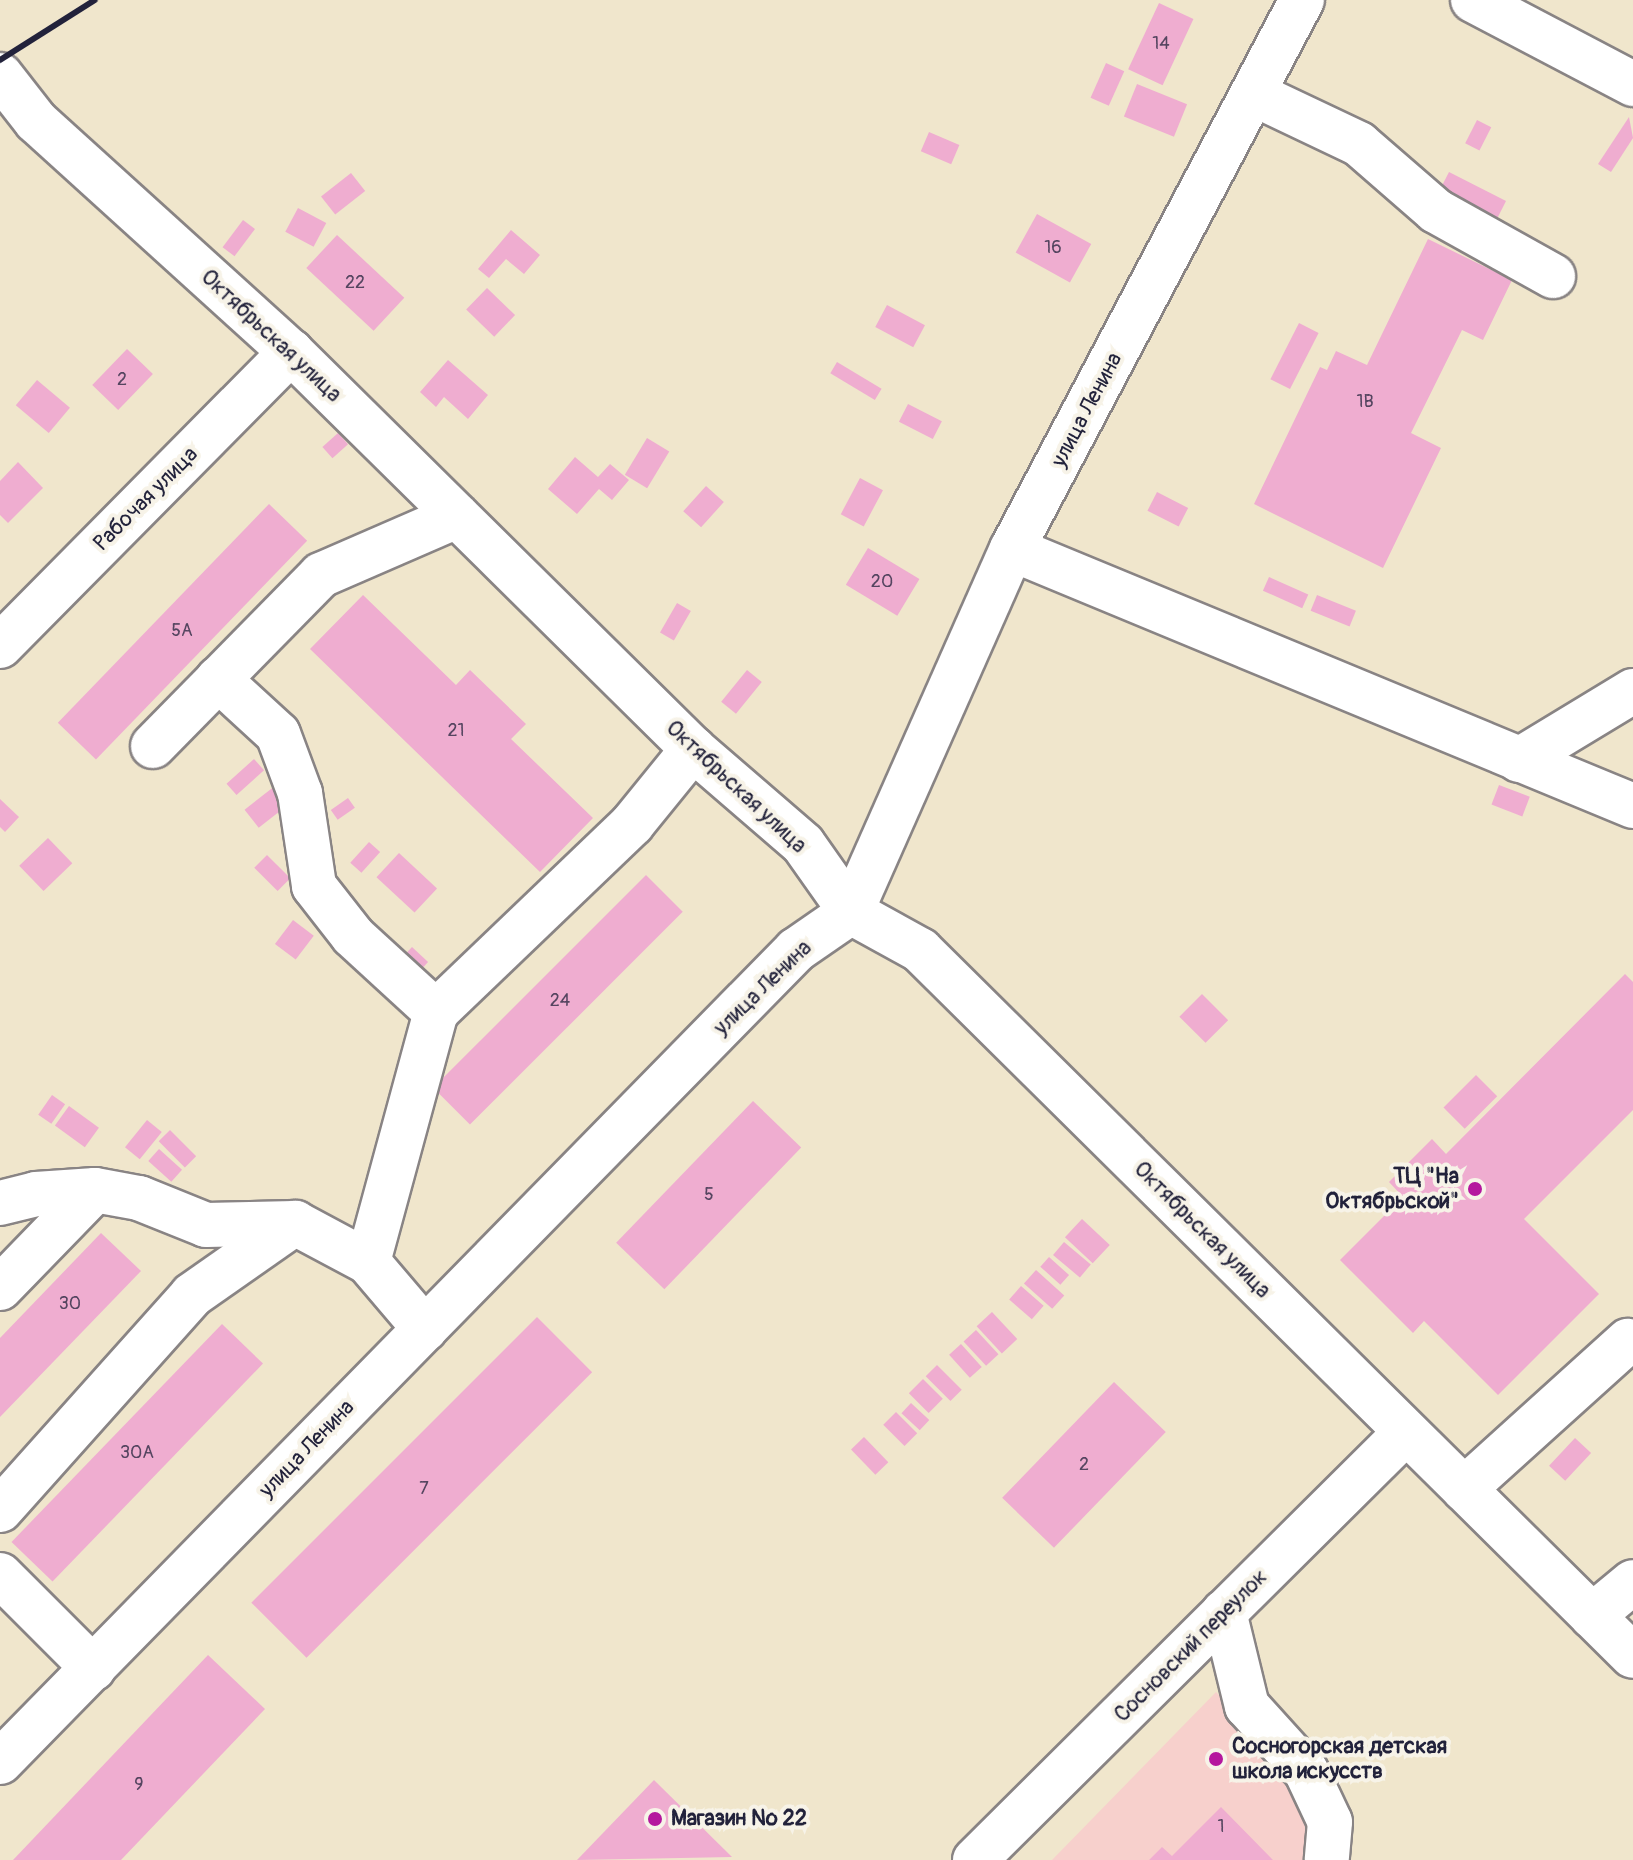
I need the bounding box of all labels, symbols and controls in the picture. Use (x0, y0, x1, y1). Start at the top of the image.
house number: 14 (1152, 33, 1170, 55)
house number: 16 (1044, 237, 1062, 259)
street label: Октябрьская улица (195, 264, 347, 408)
house number: 22 (345, 272, 365, 294)
street label: улица Ленина (1046, 348, 1128, 472)
house number: 2 (117, 369, 127, 391)
house number: 1В (1356, 391, 1374, 413)
street label: Рабочая улица (89, 442, 203, 556)
house number: 20 (871, 571, 893, 593)
house number: 5А (171, 620, 193, 642)
street label: Октябрьская улица (660, 715, 812, 859)
house number: 21 (447, 720, 465, 742)
street label: улица Ленина (709, 935, 817, 1041)
house number: 24 (550, 990, 570, 1012)
street label: Октябрьская улица (1128, 1156, 1276, 1304)
place label: ТЦ "На Октябрьской" (1325, 1163, 1459, 1214)
marker: ТЦ "На Октябрьской" (1466, 1180, 1484, 1198)
house number: 5 (704, 1184, 714, 1206)
house number: 30 (59, 1293, 81, 1315)
street label: улица Ленина (254, 1395, 360, 1503)
house number: 30А (120, 1442, 154, 1464)
house number: 2 (1079, 1454, 1089, 1476)
house number: 7 (419, 1478, 429, 1500)
street label: Сосновский переулок (1109, 1564, 1273, 1728)
place label: Сосногорская детская школа искусств (1232, 1733, 1447, 1784)
marker: Сосногорская детская школа искусств (1207, 1750, 1225, 1768)
house number: 9 (134, 1774, 144, 1796)
place label: Магазин № 22 (671, 1806, 807, 1832)
marker: Магазин № 22 (646, 1810, 664, 1828)
house number: 1 (1217, 1816, 1225, 1838)

